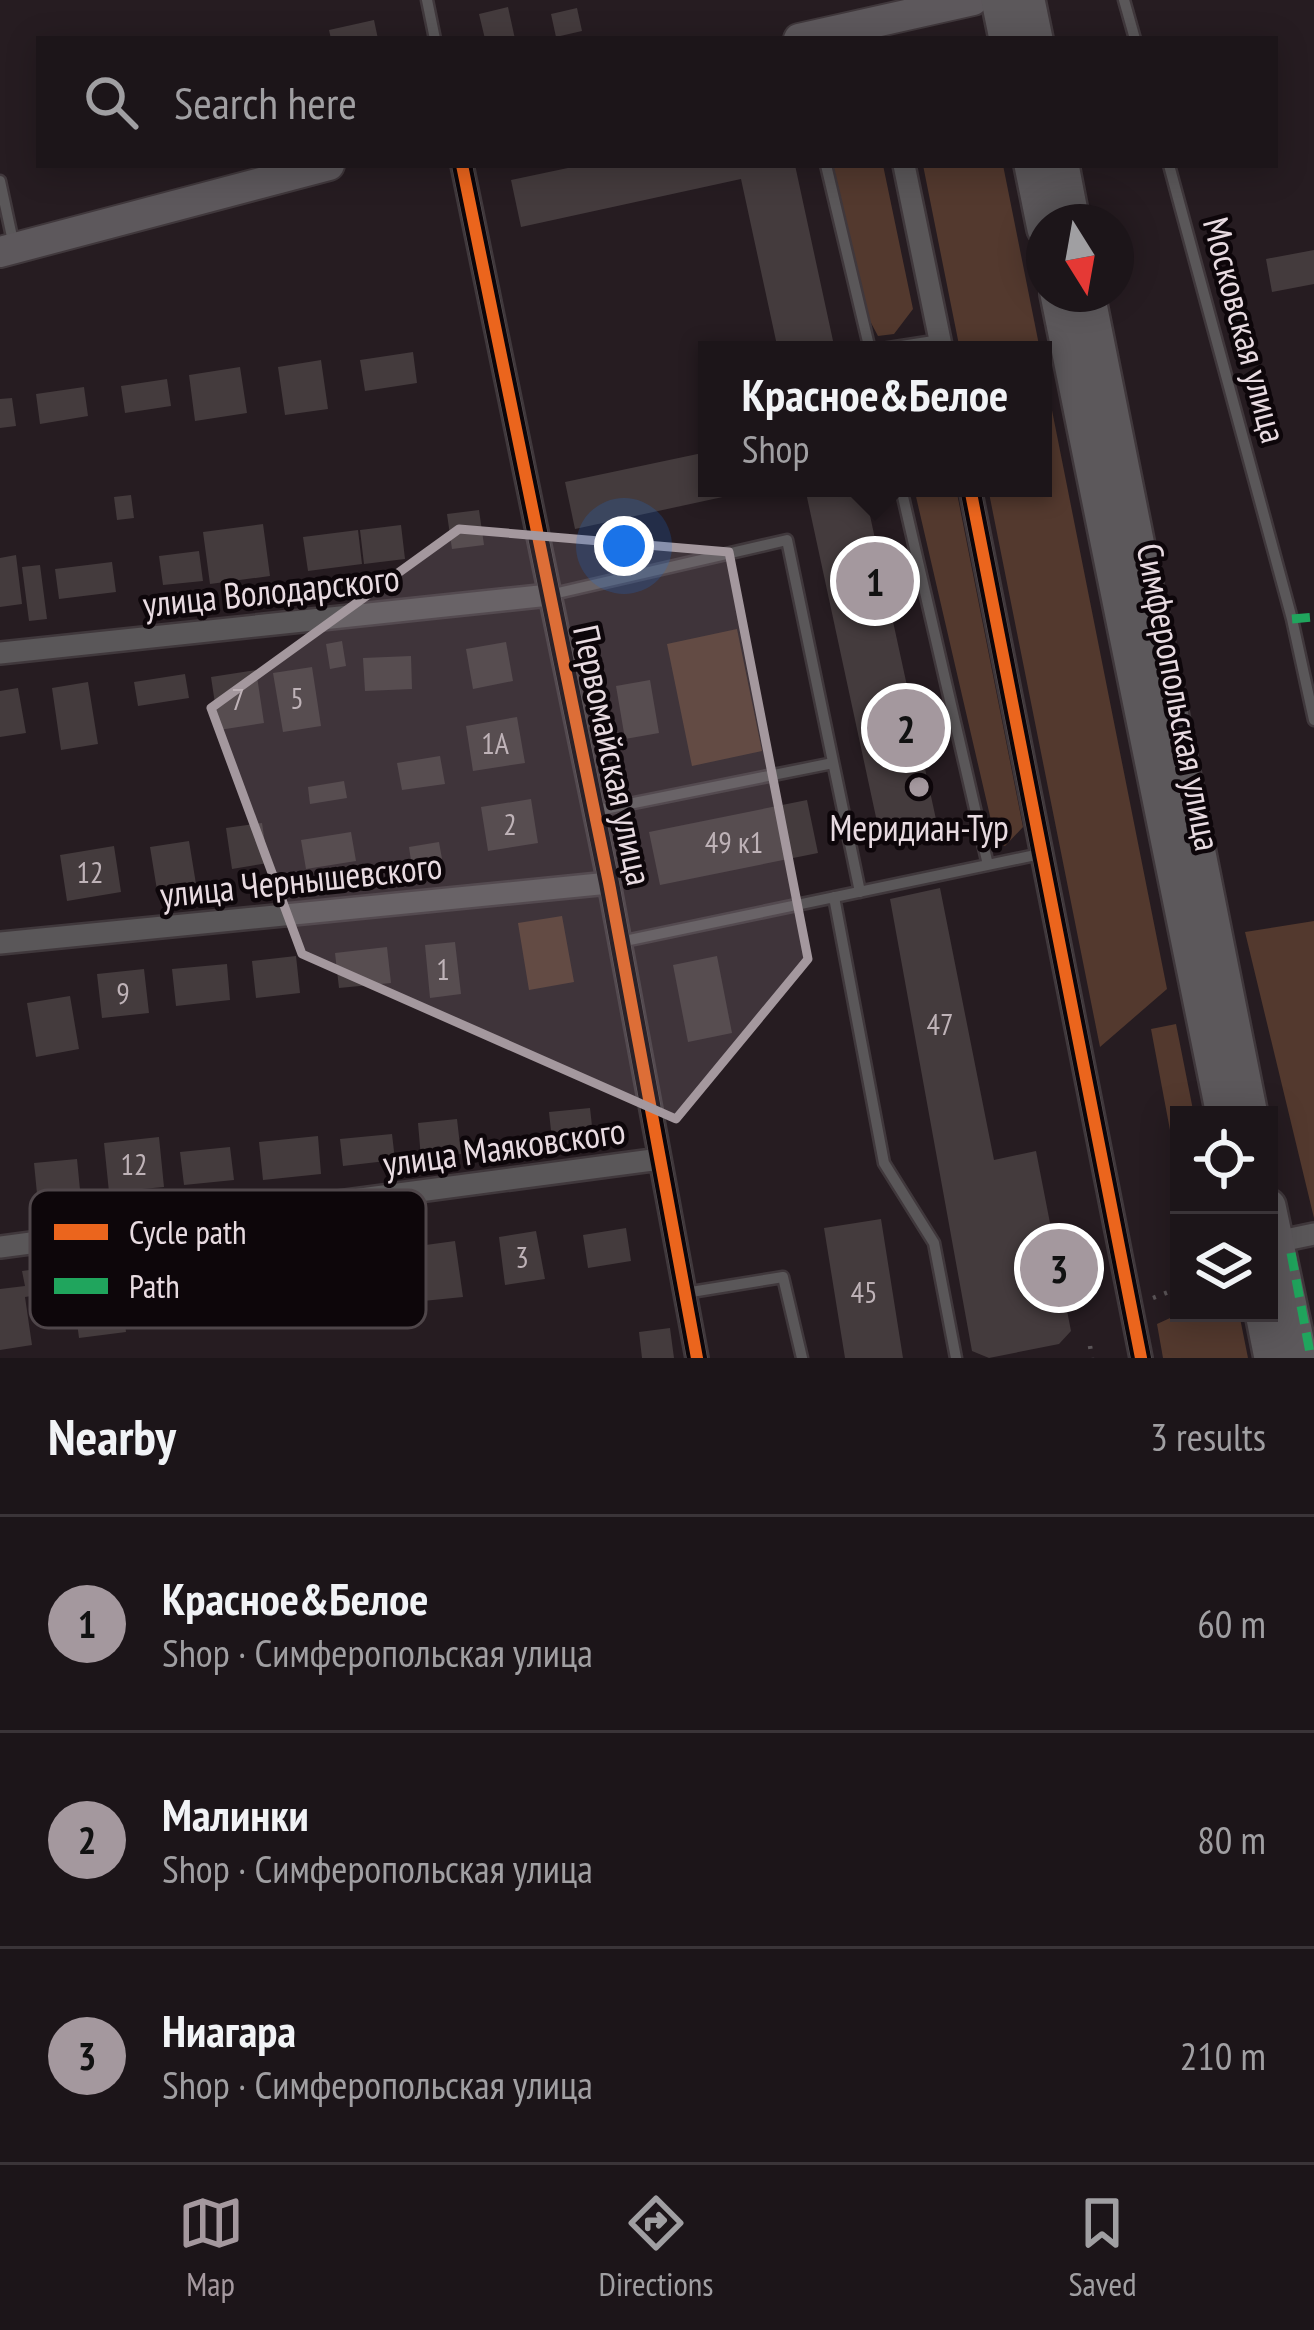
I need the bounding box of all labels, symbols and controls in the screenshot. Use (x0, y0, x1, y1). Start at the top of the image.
search box (36, 36, 1278, 168)
icon: search (78, 69, 144, 135)
text: Search here (174, 73, 357, 131)
north arrow (1026, 204, 1134, 312)
street label: Московская улица (1193, 212, 1298, 448)
popup (698, 341, 1052, 497)
text: Красное&Белое (742, 365, 1008, 423)
text: Shop (742, 423, 809, 474)
your location (594, 516, 654, 576)
pin: 1 (836, 536, 914, 626)
street label: Симферопольская улица (1127, 539, 1232, 855)
street label: улица Володарского (140, 554, 402, 627)
street label: Первомайская улица (563, 620, 664, 889)
house number: 5 (290, 678, 304, 717)
house number: 7 (231, 679, 245, 718)
pin: 2 (867, 683, 945, 773)
house number: 1А (481, 723, 510, 762)
marker: Меридиан-Тур (906, 774, 932, 800)
house number: 2 (503, 804, 517, 843)
place label: Меридиан-Тур (829, 804, 1009, 851)
house number: 49 к1 (705, 822, 763, 861)
street label: улица Чернышевского (158, 841, 444, 918)
house number: 12 (77, 852, 104, 891)
house number: 1 (436, 949, 450, 988)
house number: 9 (116, 973, 130, 1012)
house number: 47 (927, 1004, 954, 1043)
street label: улица Маяковского (380, 1106, 628, 1187)
map controls (1170, 1106, 1278, 1322)
button: locate (1170, 1106, 1278, 1214)
house number: 12 (121, 1144, 148, 1183)
legend (30, 1190, 426, 1328)
text: Cycle path (129, 1210, 247, 1253)
button: layers (1170, 1214, 1278, 1322)
pin: 3 (1020, 1223, 1098, 1313)
house number: 3 (515, 1237, 529, 1276)
text: Path (129, 1264, 180, 1307)
house number: 45 (851, 1272, 878, 1311)
text: Nearby (48, 1403, 176, 1469)
text: 3 results (1150, 1411, 1266, 1462)
text: Красное&Белое (162, 1569, 428, 1627)
text: 1 (78, 1598, 96, 1649)
text: 60 m (1197, 1598, 1266, 1649)
text: Shop · Симферопольская улица (162, 1627, 593, 1678)
text: Малинки (162, 1785, 309, 1843)
text: 2 (78, 1814, 96, 1865)
text: 80 m (1197, 1814, 1266, 1865)
text: Shop · Симферопольская улица (162, 1843, 593, 1894)
text: Ниагара (162, 2001, 296, 2059)
text: 3 (78, 2030, 96, 2081)
text: 210 m (1180, 2030, 1266, 2081)
text: Shop · Симферопольская улица (162, 2059, 593, 2110)
tab: Map (178, 2190, 244, 2305)
tab: Directions (599, 2190, 713, 2305)
tab: Saved (1068, 2190, 1136, 2305)

